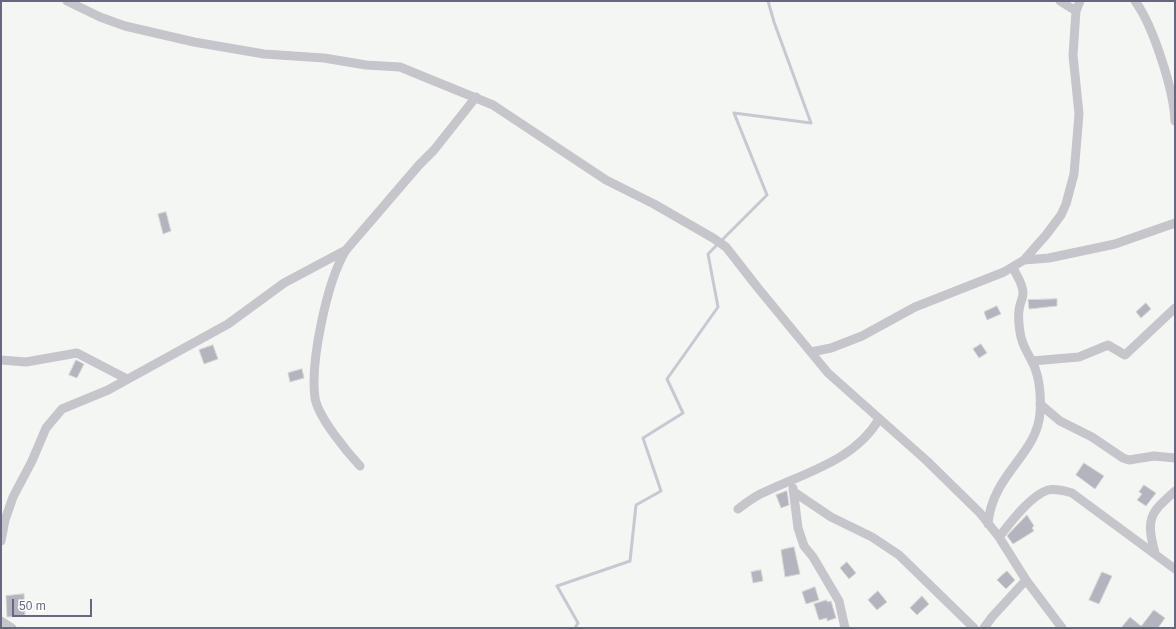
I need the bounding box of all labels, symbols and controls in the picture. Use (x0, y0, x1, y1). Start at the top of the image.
scale bar (14, 591, 94, 617)
text: 50 m (19, 599, 46, 613)

